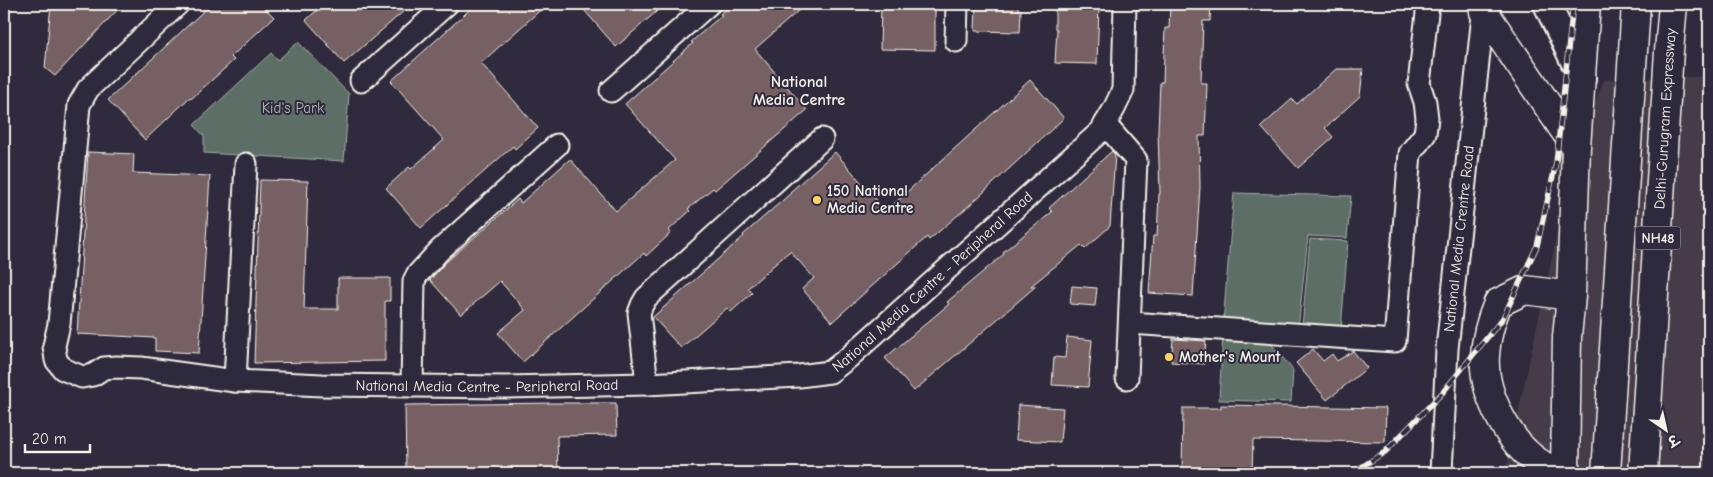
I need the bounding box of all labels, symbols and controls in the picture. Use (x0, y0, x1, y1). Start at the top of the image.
street label: Delhi-Gurugram Expressway (1650, 27, 1680, 210)
district label: National Media Centre (753, 73, 845, 109)
park label: Kid's Park (262, 99, 325, 117)
street label: National Media Crentre Road (1440, 145, 1478, 333)
place label: 150 National Media Centre (827, 182, 913, 217)
street label: National Media Centre - Peripheral Road (828, 188, 1036, 376)
marker: 150 National Media Centre (811, 194, 823, 206)
road number: NH48 (1636, 227, 1680, 250)
place label: Mother's Mount (1179, 348, 1282, 366)
marker: Mother's Mount (1163, 351, 1175, 363)
street label: National Media Centre - Peripheral Road (355, 376, 618, 396)
north arrow (1640, 404, 1690, 454)
scale bar (25, 422, 90, 454)
text: 20 m (32, 430, 66, 448)
text: उ (1663, 430, 1683, 451)

